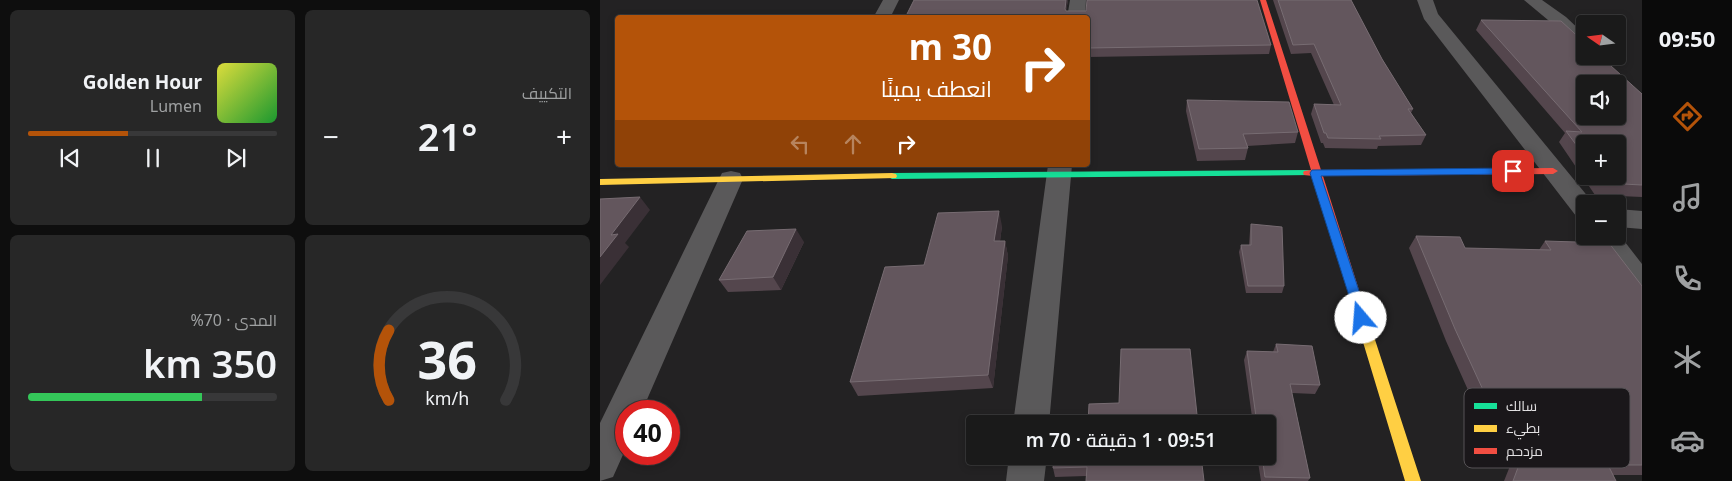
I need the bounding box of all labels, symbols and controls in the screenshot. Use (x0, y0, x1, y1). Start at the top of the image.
north arrow (1576, 15, 1626, 65)
map controls (1576, 15, 1626, 245)
text: 30 m (909, 23, 992, 70)
text: 09:50 (1659, 23, 1715, 53)
icon: right (1010, 35, 1075, 100)
text: Golden Hour (83, 69, 202, 95)
text: انعطف يمينًا (881, 73, 992, 103)
button: sound (1576, 75, 1626, 125)
text: التكييف (522, 82, 572, 104)
text: Lumen (150, 95, 202, 117)
icon: directions (1670, 99, 1705, 134)
text: 21° (418, 110, 477, 162)
text: − (323, 117, 339, 155)
text: + (556, 117, 572, 155)
icon: left (786, 130, 814, 158)
icon: ahead (839, 130, 867, 158)
icon: right (892, 130, 920, 158)
button: + (1576, 135, 1626, 185)
icon: previous (56, 144, 84, 172)
icon: pause (139, 144, 167, 172)
icon: next (222, 144, 250, 172)
pin (1492, 150, 1534, 192)
icon: arrive (1499, 157, 1527, 185)
icon: music (1670, 180, 1705, 215)
button: − (1576, 195, 1626, 245)
icon: phone (1670, 261, 1705, 296)
position arrow (1334, 291, 1386, 343)
text: المدى · 70% (190, 309, 277, 331)
text: 36 (418, 323, 477, 394)
text: 350 km (143, 337, 277, 389)
icon: climate (1670, 342, 1705, 377)
text: km/h (426, 386, 469, 410)
legend (1464, 388, 1630, 468)
text: سالك (1506, 396, 1537, 415)
speed limit sign: 40 (615, 400, 680, 465)
text: بطيء (1506, 418, 1540, 440)
icon: car (1670, 423, 1705, 458)
text: 09:51 · 1 دقيقة · 70 m (1026, 427, 1216, 453)
text: مزدحم (1506, 441, 1543, 461)

